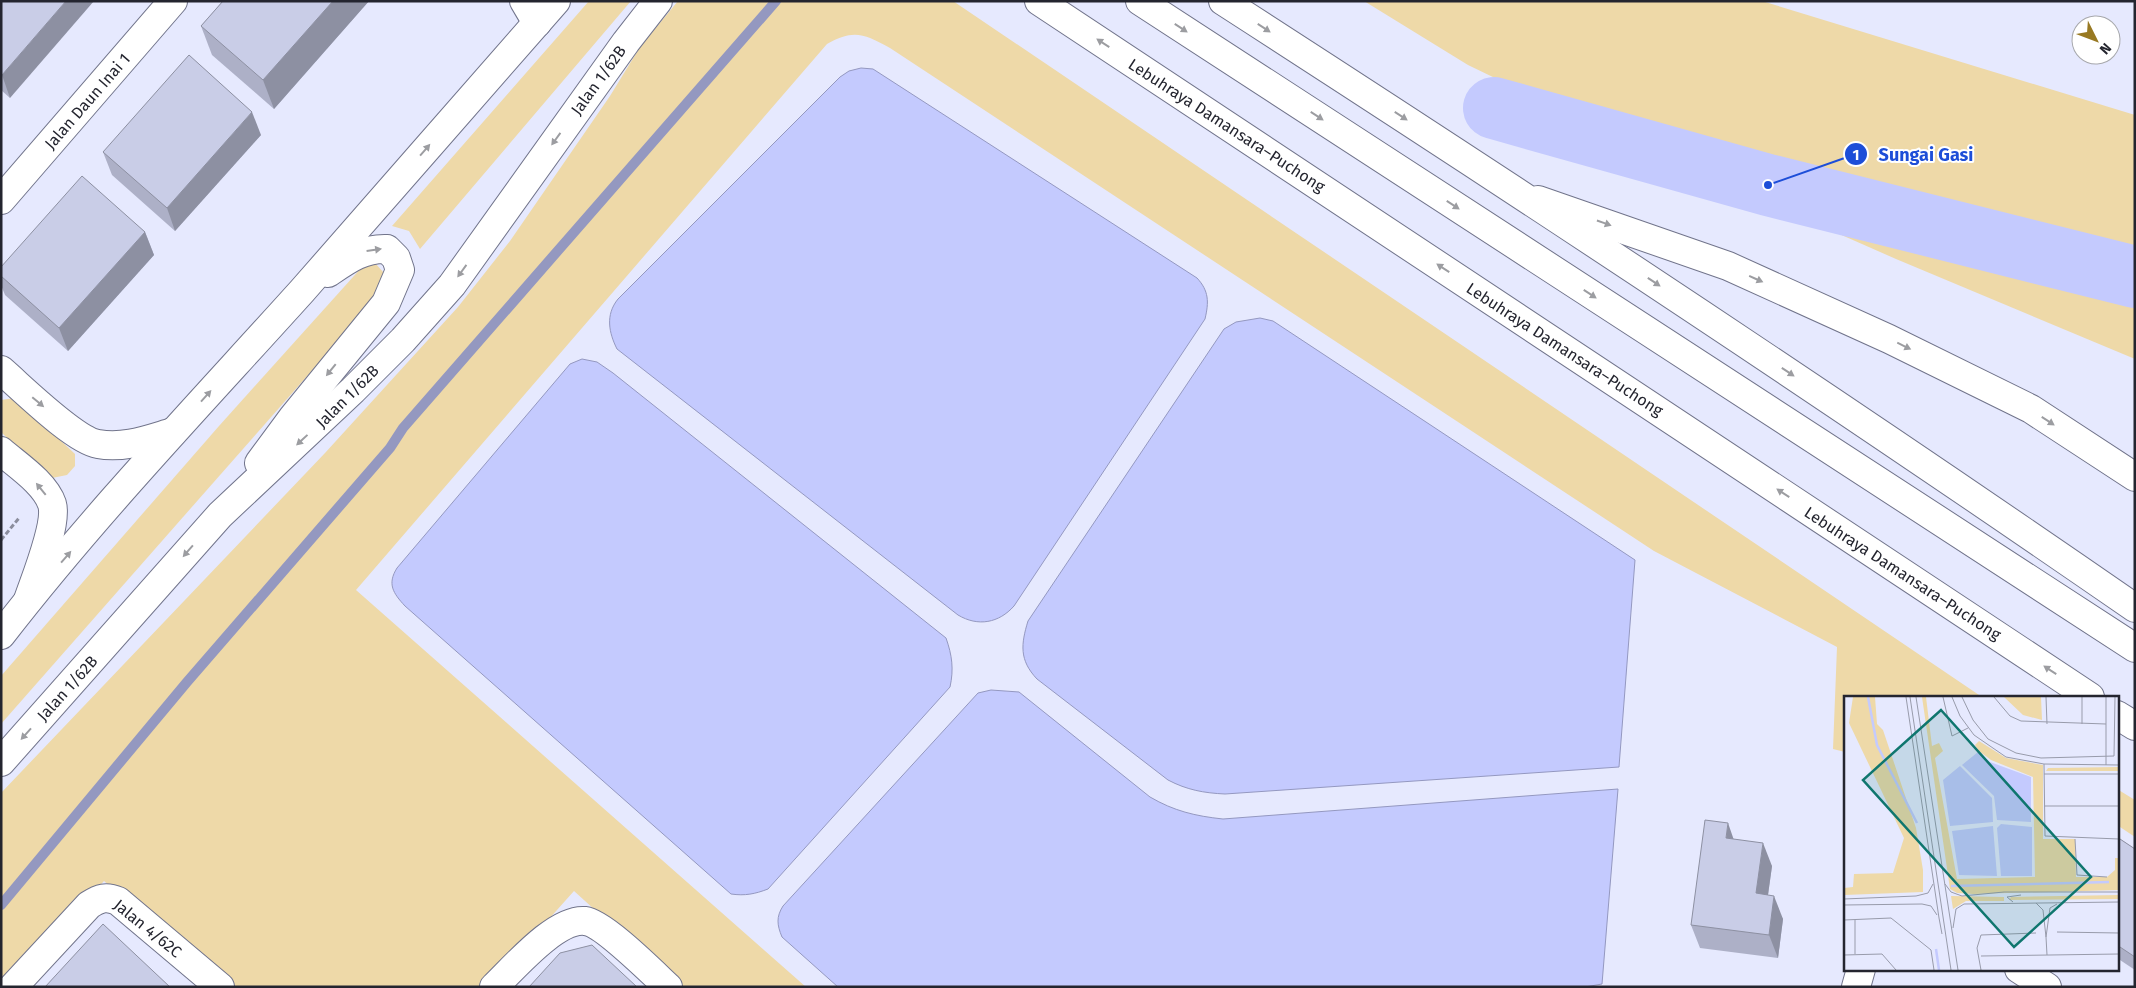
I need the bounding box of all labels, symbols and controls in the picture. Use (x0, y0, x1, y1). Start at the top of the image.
north arrow (2071, 15, 2121, 65)
one-way arrow (1174, 23, 1188, 33)
one-way arrow (1258, 23, 1271, 32)
one-way arrow (1096, 39, 1110, 48)
text: N (2096, 39, 2115, 58)
street label: Jalan 1/62B (567, 42, 630, 119)
street label: Jalan Daun Inai 1 (41, 50, 134, 153)
street label: Lebuhraya Damansara–Puchong (1125, 55, 1329, 197)
one-way arrow (1394, 111, 1407, 120)
one-way arrow (1310, 112, 1324, 121)
one-way arrow (551, 132, 561, 146)
callout: Sungai Gasi (1843, 138, 1983, 171)
text: Sungai Gasi (1879, 144, 1973, 166)
one-way arrow (419, 145, 431, 157)
text: 1 (1853, 146, 1859, 164)
one-way arrow (1447, 200, 1460, 210)
one-way arrow (1596, 220, 1611, 227)
one-way arrow (366, 245, 382, 253)
one-way arrow (457, 264, 467, 278)
one-way arrow (1436, 264, 1450, 273)
one-way arrow (1749, 275, 1763, 283)
one-way arrow (1647, 277, 1660, 287)
street label: Lebuhraya Damansara–Puchong (1463, 279, 1667, 421)
one-way arrow (1583, 289, 1596, 298)
one-way arrow (1897, 342, 1911, 350)
street label: Jalan 1/62B (312, 361, 383, 432)
one-way arrow (325, 364, 336, 377)
one-way arrow (1782, 368, 1795, 377)
one-way arrow (200, 391, 212, 403)
one-way arrow (32, 396, 45, 407)
one-way arrow (2042, 416, 2055, 426)
one-way arrow (296, 434, 308, 446)
one-way arrow (36, 483, 47, 496)
one-way arrow (1776, 488, 1790, 498)
street label: Lebuhraya Damansara–Puchong (1801, 503, 2005, 645)
one-way arrow (182, 545, 194, 557)
one-way arrow (60, 551, 71, 564)
street label: Jalan 1/62B (33, 652, 102, 725)
one-way arrow (2043, 665, 2056, 675)
inset map (1844, 696, 2118, 970)
one-way arrow (21, 727, 32, 740)
street label: Jalan 4/62C (110, 895, 185, 961)

